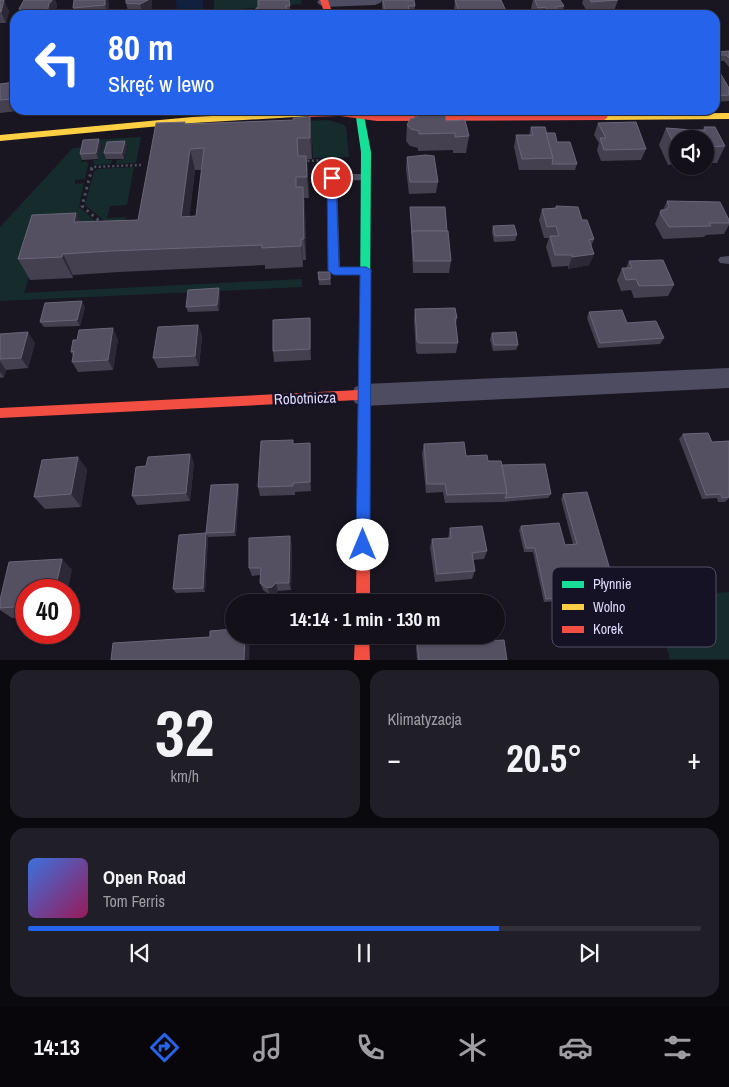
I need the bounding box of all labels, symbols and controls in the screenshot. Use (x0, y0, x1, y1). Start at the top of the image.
text: 80 m (108, 24, 173, 71)
icon: left (25, 30, 90, 95)
text: Skręć w lewo (108, 69, 214, 99)
map controls (669, 130, 714, 175)
button: sound (669, 130, 714, 175)
pin (311, 157, 353, 199)
icon: arrive (318, 164, 346, 192)
street label: Robotnicza (274, 386, 337, 410)
position arrow (336, 518, 388, 570)
legend (552, 567, 716, 647)
text: Płynnie (593, 575, 631, 593)
speed limit sign: 40 (15, 579, 80, 644)
text: Wolno (593, 598, 625, 616)
text: 14:14 · 1 min · 130 m (290, 606, 440, 632)
text: Korek (593, 620, 623, 638)
text: 32 (155, 689, 214, 776)
text: Klimatyzacja (388, 708, 462, 730)
text: 20.5° (506, 733, 582, 784)
text: − (388, 740, 401, 778)
text: + (688, 740, 701, 778)
text: km/h (171, 765, 199, 787)
text: Open Road (103, 864, 186, 890)
text: Tom Ferris (103, 890, 165, 912)
icon: previous (126, 939, 154, 967)
icon: pause (350, 939, 378, 967)
icon: next (575, 939, 603, 967)
icon: directions (147, 1030, 182, 1065)
icon: music (250, 1030, 285, 1065)
icon: phone (353, 1030, 388, 1065)
icon: climate (455, 1030, 490, 1065)
icon: car (558, 1030, 593, 1065)
icon: filters (660, 1030, 695, 1065)
text: 14:13 (34, 1032, 80, 1062)

